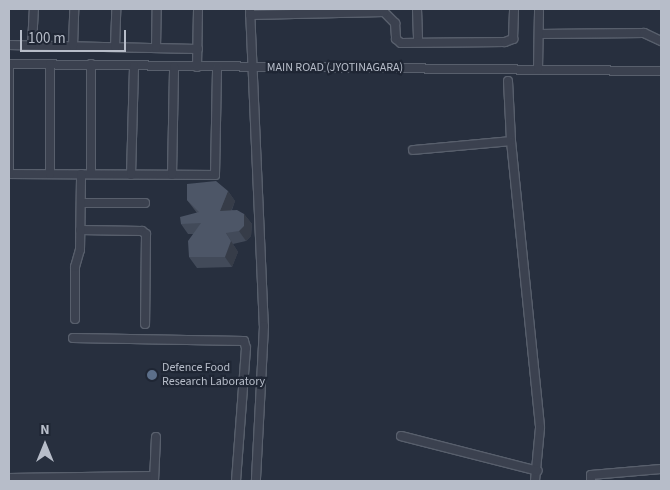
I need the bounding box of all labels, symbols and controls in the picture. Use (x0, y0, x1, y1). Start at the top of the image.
scale bar (22, 20, 129, 52)
text: 100 m (28, 28, 66, 49)
street label: MAIN ROAD (JYOTINAGARA) (267, 61, 403, 75)
place label: Defence Food Research Laboratory (162, 361, 265, 389)
marker: Defence Food Research Laboratory (146, 369, 158, 381)
north arrow (20, 420, 70, 470)
text: N (40, 420, 50, 440)

